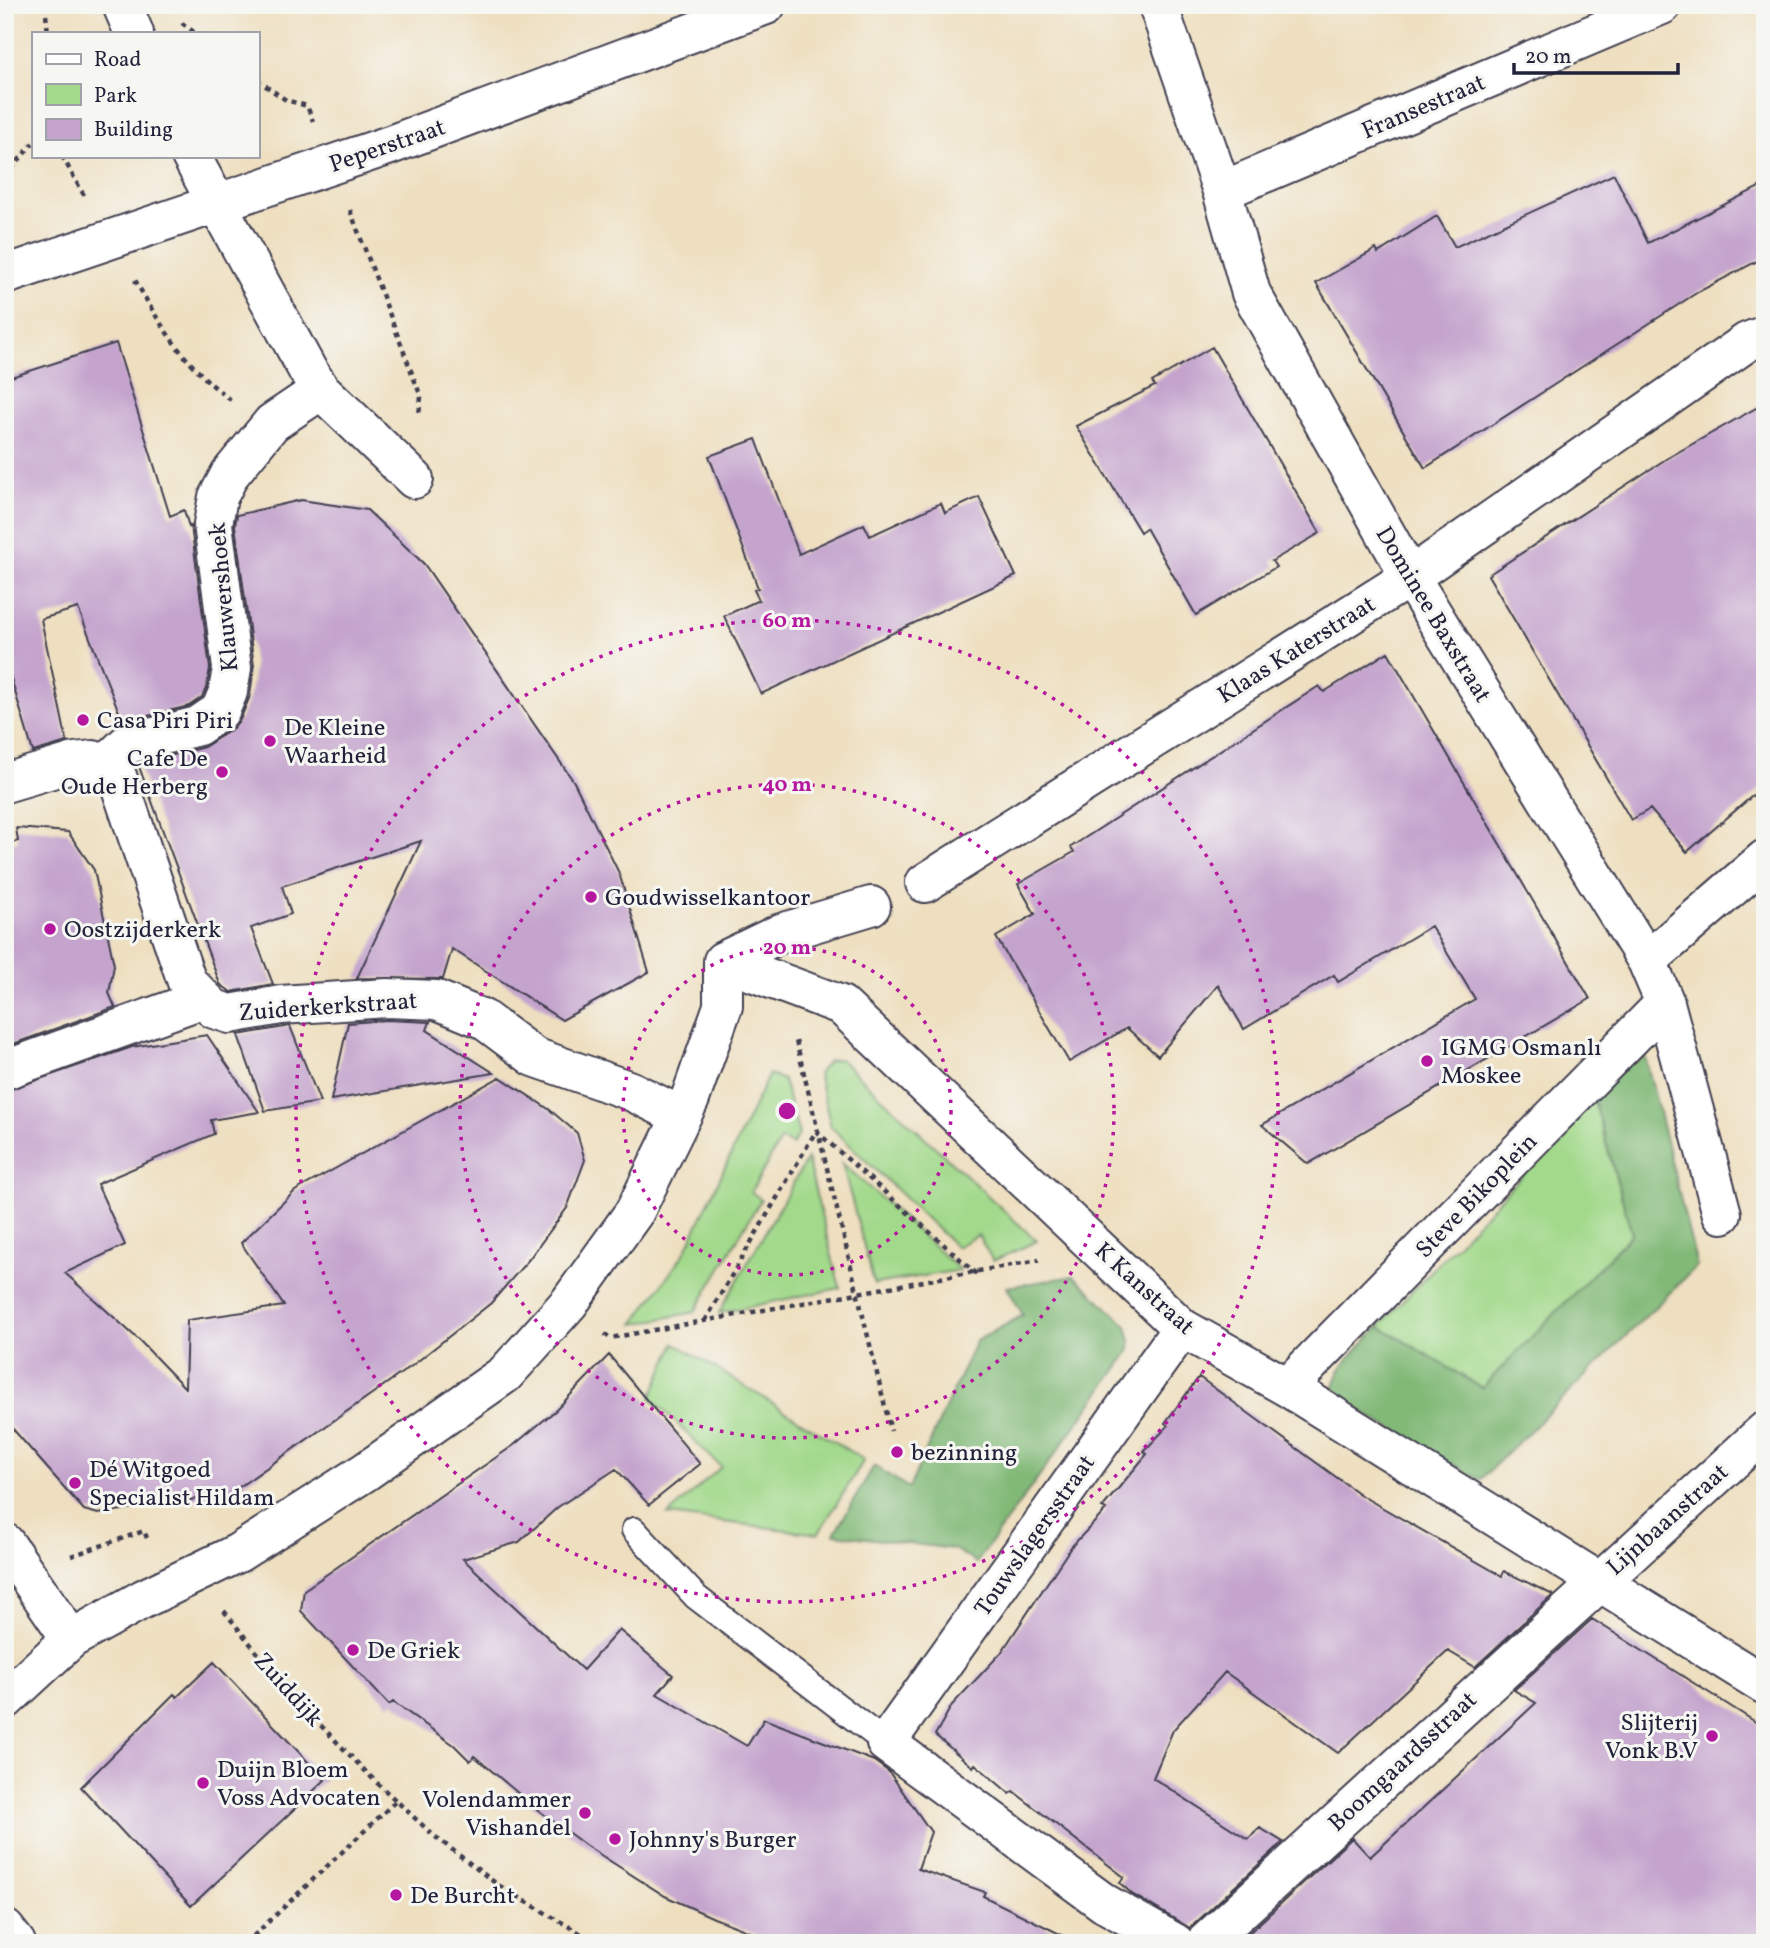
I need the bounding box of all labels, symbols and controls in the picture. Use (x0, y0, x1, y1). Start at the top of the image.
legend (32, 32, 259, 158)
scale bar (1514, 32, 1679, 76)
text: 20 m (1525, 43, 1571, 72)
text: Road (94, 46, 141, 75)
street label: Fransestraat (1357, 67, 1491, 149)
text: Park (94, 82, 137, 111)
street label: Peperstraat (325, 111, 450, 183)
text: Building (94, 116, 173, 145)
street label: Dominee Baxstraat (1366, 520, 1498, 710)
street label: Klauwershoek (202, 521, 248, 673)
street label: Klaas Katerstraat (1211, 588, 1383, 713)
text: 60 m (763, 607, 811, 636)
place label: Casa Piri Piri (97, 705, 233, 739)
marker: Casa Piri Piri (75, 712, 91, 728)
place label: De Kleine Waarheid (284, 712, 387, 774)
marker: De Kleine Waarheid (262, 733, 278, 749)
place label: Cafe De Oude Herberg (61, 743, 208, 805)
marker: Cafe De Oude Herberg (214, 764, 230, 780)
text: 40 m (762, 771, 812, 800)
place label: Goudwisselkantoor (605, 882, 810, 916)
marker: Goudwisselkantoor (583, 889, 599, 905)
place label: Oostzijderkerk (64, 914, 221, 948)
marker: Oostzijderkerk (42, 921, 58, 937)
text: 20 m (763, 934, 811, 963)
street label: Zuiderkerkstraat (238, 985, 419, 1031)
place label: IGMG Osmanlı Moskee (1441, 1032, 1601, 1094)
marker: IGMG Osmanlı Moskee (1419, 1053, 1435, 1069)
centre of rings (775, 1099, 799, 1123)
street label: Steve Bikoplein (1409, 1126, 1546, 1267)
street label: K Kanstraat (1086, 1235, 1201, 1344)
place label: bezinning (911, 1437, 1017, 1471)
marker: bezinning (889, 1444, 905, 1460)
street label: Touwslagersstraat (967, 1448, 1104, 1624)
place label: Dé Witgoed Specialist Hildam (89, 1454, 274, 1516)
street label: Lijnbaanstraat (1600, 1456, 1737, 1585)
marker: Dé Witgoed Specialist Hildam (67, 1475, 83, 1491)
place label: De Griek (367, 1635, 460, 1669)
marker: De Griek (345, 1642, 361, 1658)
street label: Zuiddijk (245, 1646, 330, 1735)
street label: Boomgaardsstraat (1321, 1684, 1485, 1841)
place label: Slijterij Vonk B.V (1605, 1707, 1698, 1769)
marker: Slijterij Vonk B.V (1704, 1728, 1720, 1744)
place label: Duijn Bloem Voss Advocaten (217, 1754, 381, 1816)
marker: Duijn Bloem Voss Advocaten (195, 1775, 211, 1791)
place label: Volendammer Vishandel (422, 1784, 571, 1846)
marker: Volendammer Vishandel (577, 1805, 593, 1821)
place label: Johnny's Burger (629, 1824, 796, 1858)
marker: Johnny's Burger (607, 1831, 623, 1847)
place label: De Burcht (410, 1880, 515, 1914)
marker: De Burcht (388, 1887, 404, 1903)

